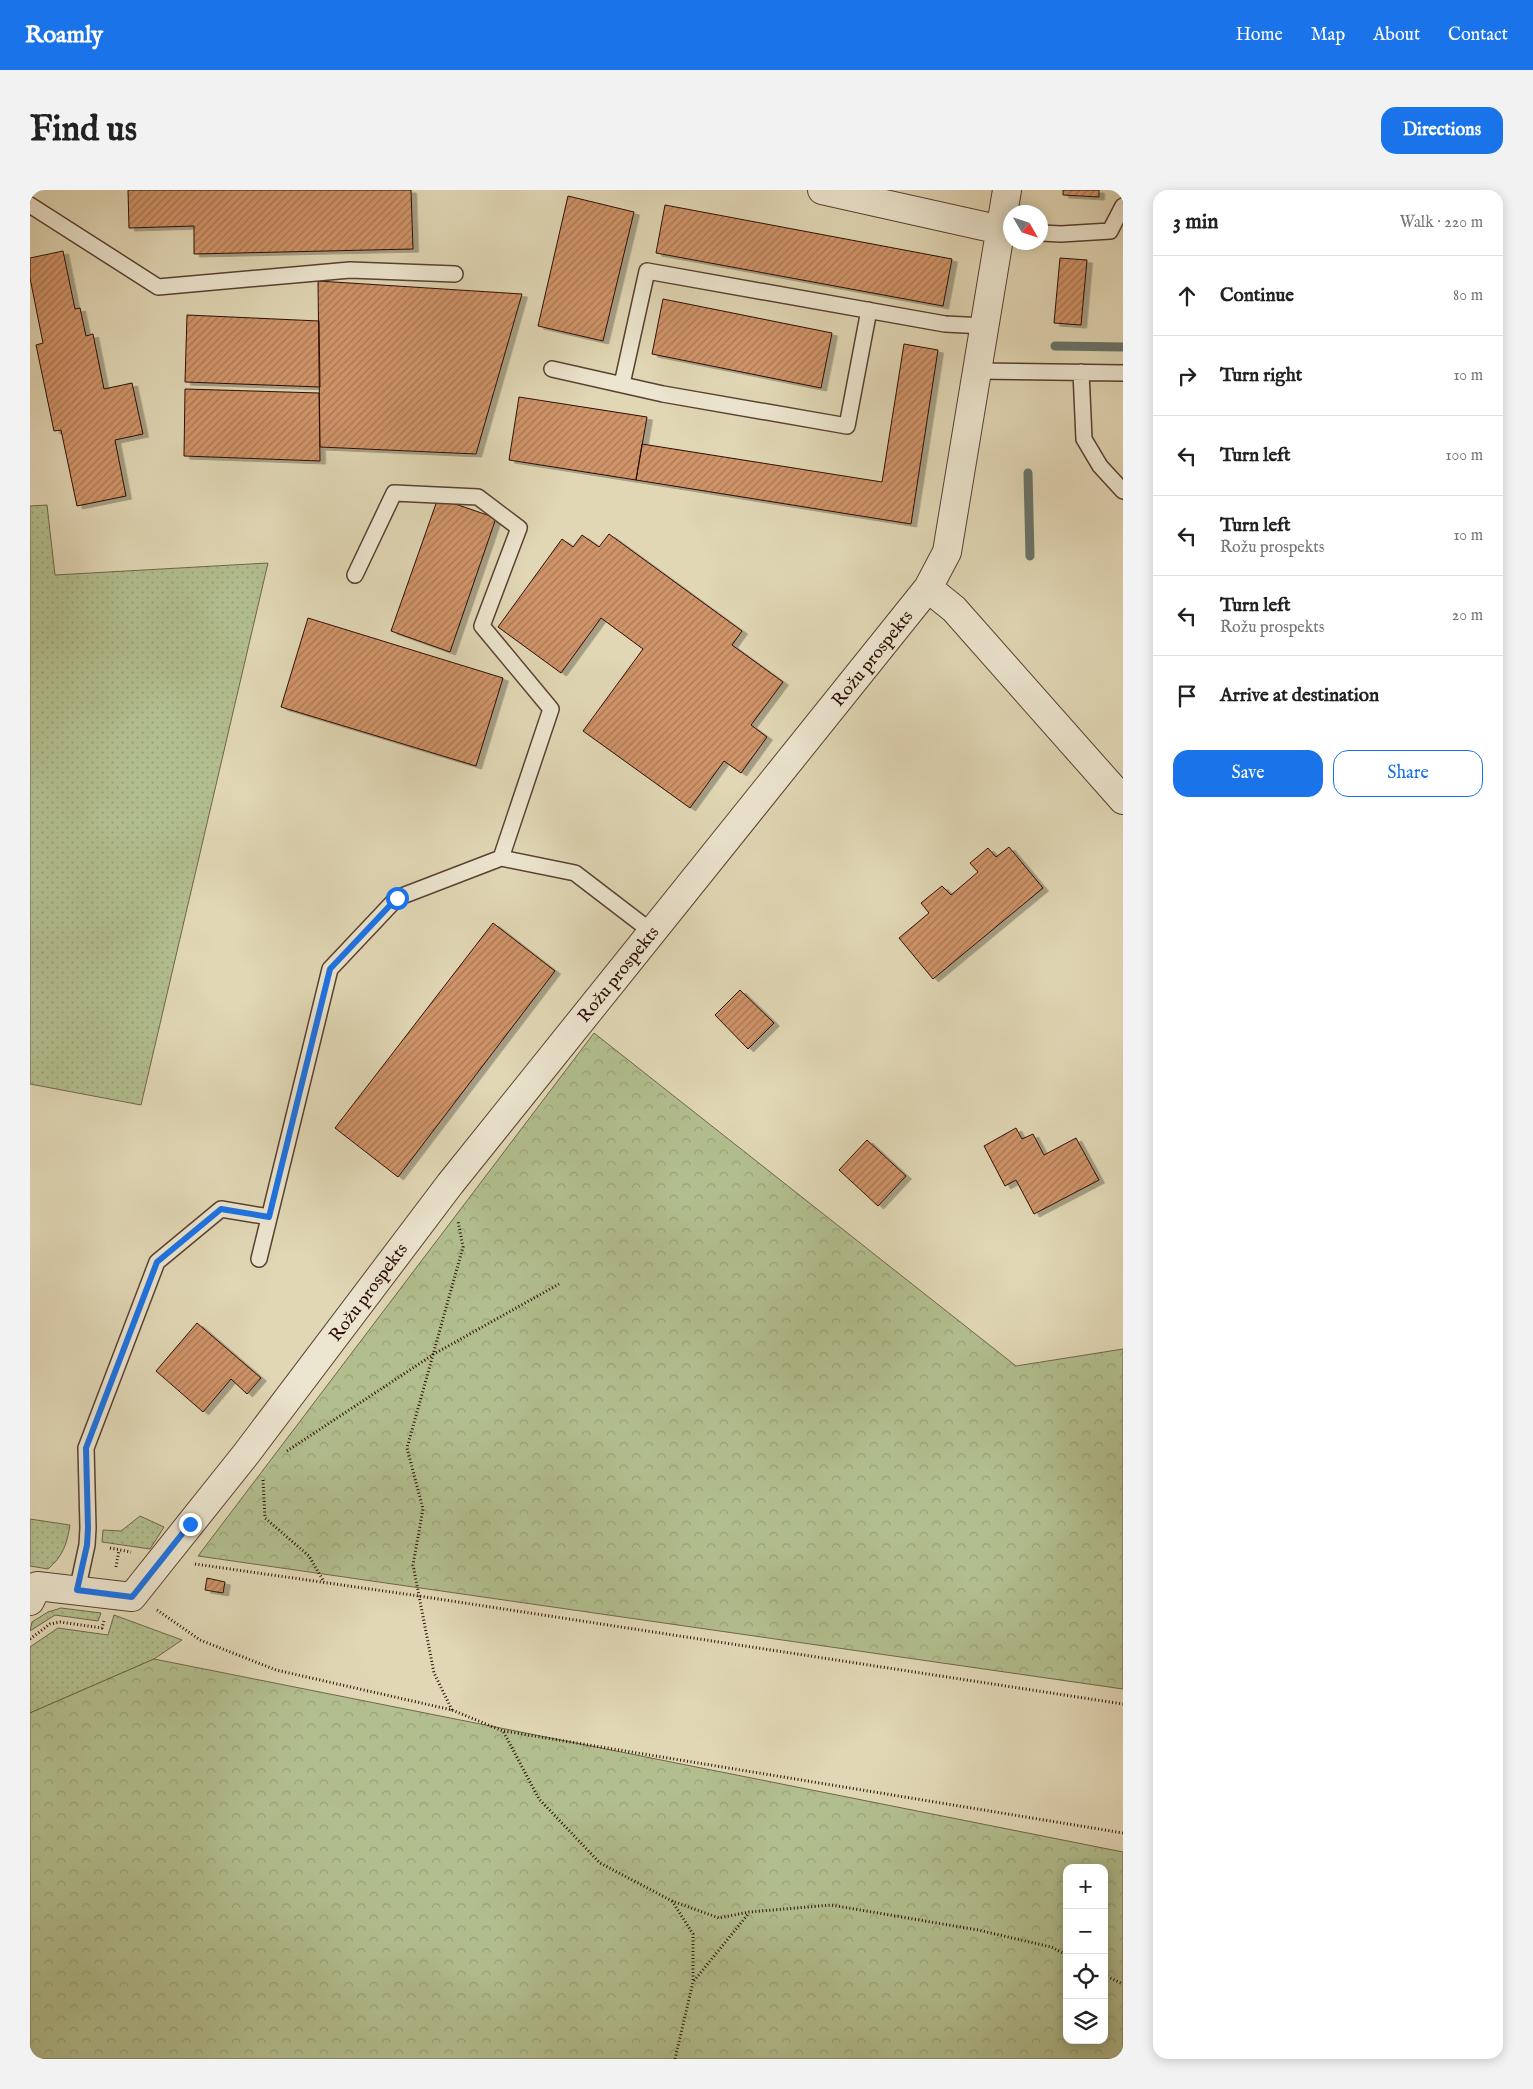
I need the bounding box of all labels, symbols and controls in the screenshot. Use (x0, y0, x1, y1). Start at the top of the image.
text: Roamly (25, 20, 103, 51)
text: Home (1236, 24, 1283, 47)
text: Map (1311, 24, 1345, 47)
text: About (1373, 24, 1420, 47)
text: Contact (1448, 24, 1508, 47)
button: Directions (1381, 107, 1503, 154)
text: Find us (30, 108, 137, 153)
north arrow (1003, 205, 1048, 250)
text: 3 min (1173, 209, 1218, 236)
text: Walk · 220 m (1400, 213, 1483, 233)
icon: ahead (1173, 282, 1201, 310)
text: Continue (1220, 284, 1294, 308)
text: 80 m (1453, 286, 1483, 306)
icon: right (1173, 362, 1201, 390)
text: Turn right (1220, 364, 1302, 388)
text: 10 m (1453, 366, 1483, 386)
icon: left (1173, 442, 1201, 470)
text: Turn left (1220, 444, 1291, 468)
text: 100 m (1446, 446, 1483, 466)
text: Turn left (1220, 514, 1291, 538)
icon: left (1173, 522, 1201, 550)
text: 10 m (1453, 526, 1483, 546)
text: Rožu prospekts (1220, 538, 1324, 558)
text: Turn left (1220, 594, 1291, 618)
icon: left (1173, 602, 1201, 630)
street label: Rožu prospekts (827, 606, 919, 712)
text: 20 m (1452, 606, 1483, 626)
text: Rožu prospekts (1220, 618, 1324, 638)
icon: arrive (1173, 682, 1201, 710)
text: Arrive at destination (1220, 684, 1379, 708)
button: Save (1173, 750, 1323, 797)
button: Share (1333, 750, 1483, 797)
route start (386, 887, 409, 910)
street label: Rožu prospekts (573, 922, 665, 1028)
street label: Rožu prospekts (325, 1239, 414, 1347)
route end (179, 1513, 202, 1536)
map controls (1063, 1864, 1108, 2044)
button: + (1063, 1864, 1108, 1909)
button: − (1063, 1909, 1108, 1954)
button: locate (1063, 1954, 1108, 1999)
button: layers (1063, 1999, 1108, 2044)

